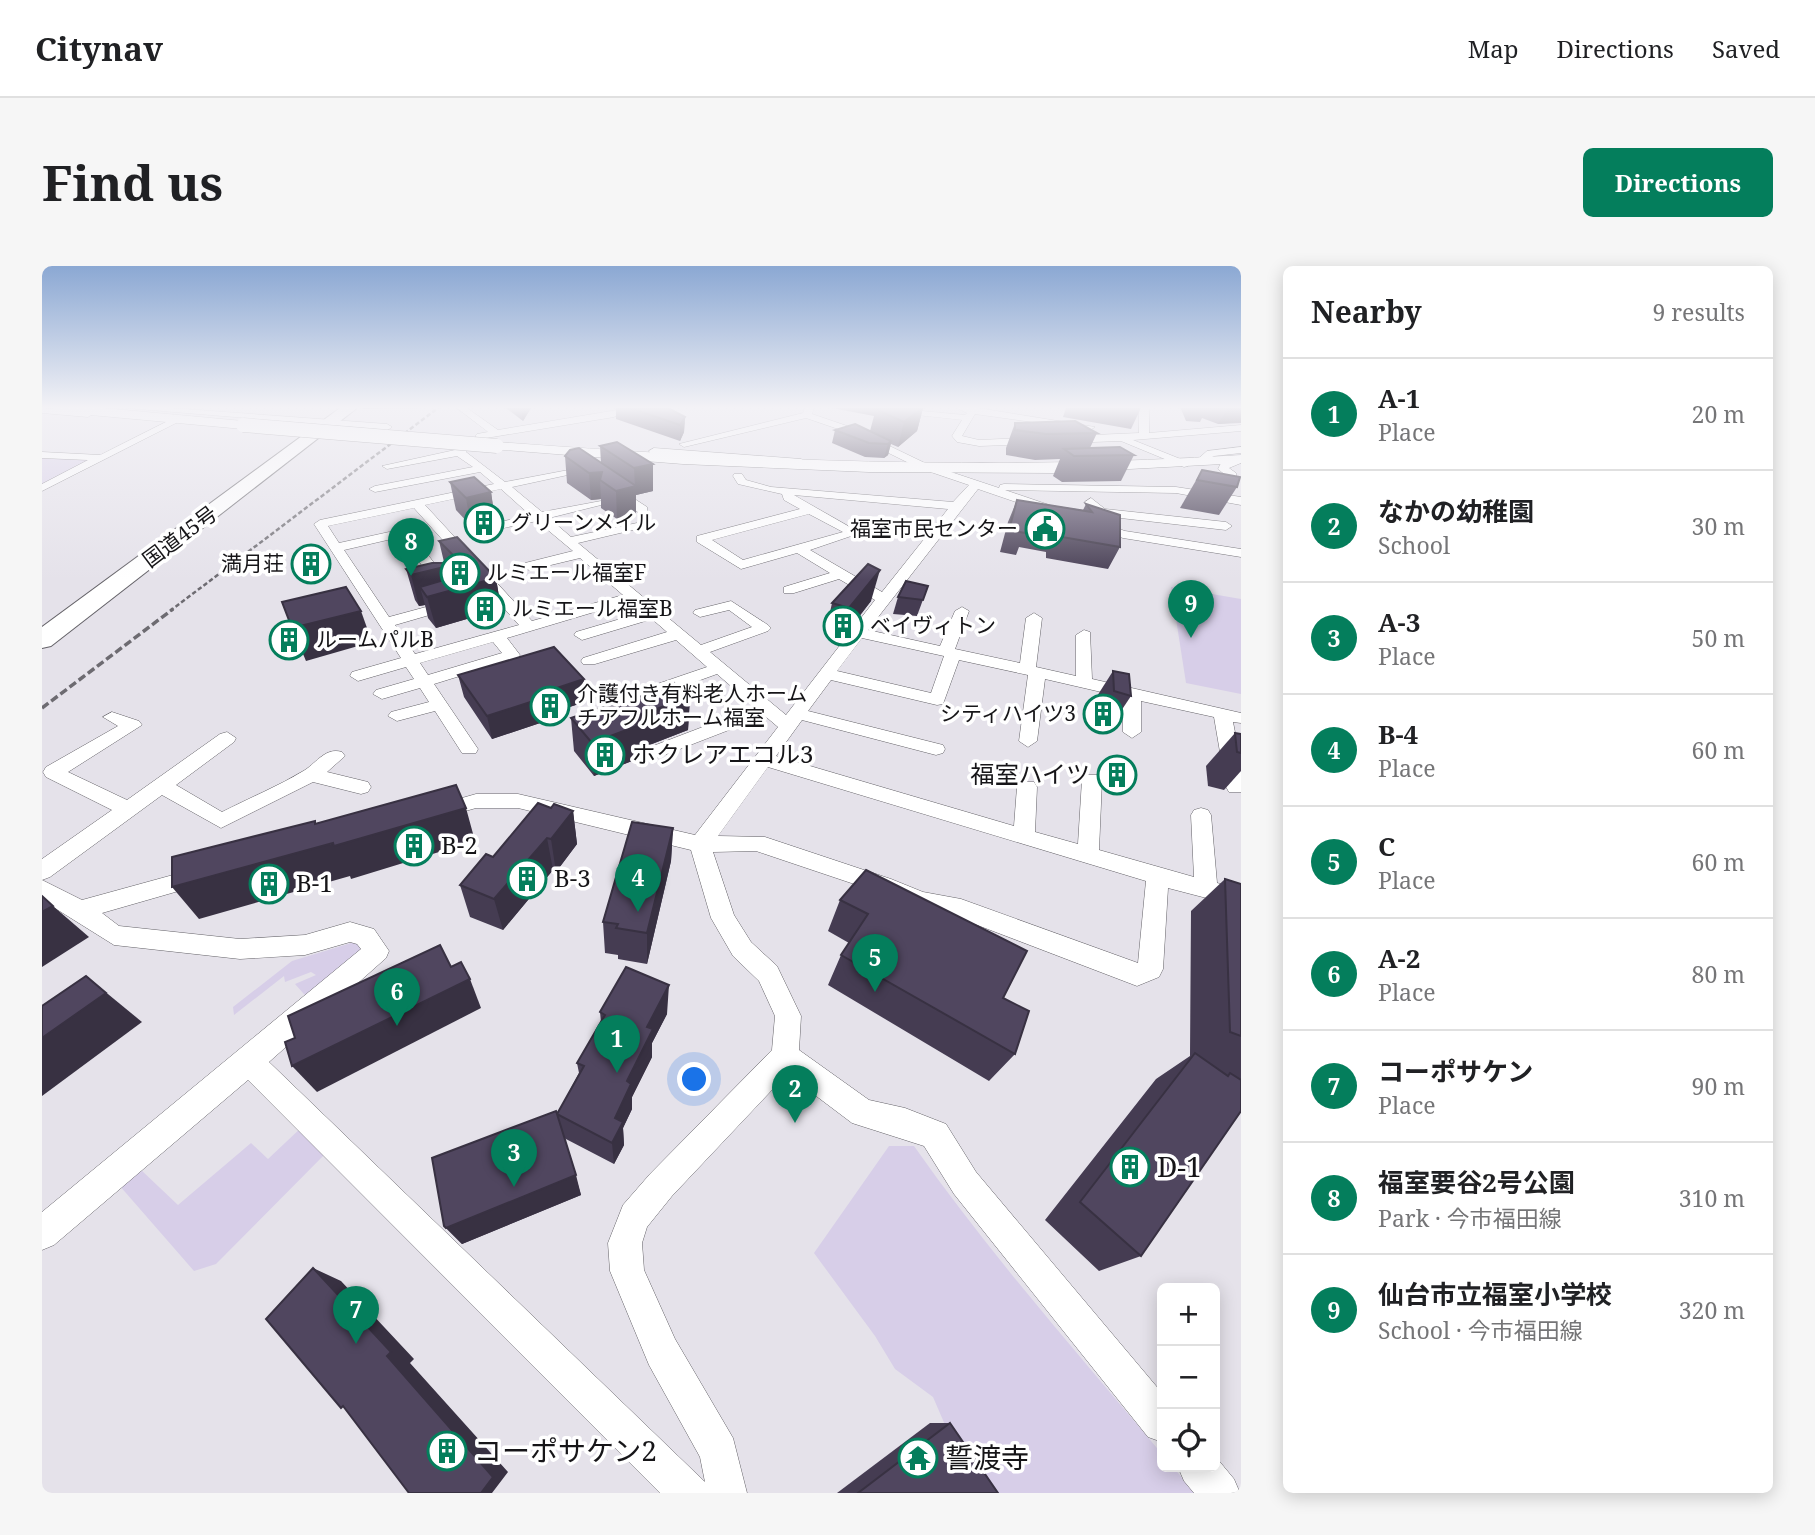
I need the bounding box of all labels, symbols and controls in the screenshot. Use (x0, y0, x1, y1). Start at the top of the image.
text: Citynav (35, 26, 163, 71)
text: Map (1468, 32, 1519, 65)
text: Directions (1557, 32, 1674, 65)
text: Saved (1712, 32, 1780, 65)
button: Directions (1583, 148, 1773, 217)
text: Find us (42, 149, 223, 215)
text: Nearby (1311, 291, 1422, 332)
text: 9 results (1652, 296, 1745, 328)
text: A-1 (1378, 380, 1420, 416)
text: 1 (1328, 398, 1341, 430)
text: 20 m (1692, 398, 1745, 430)
text: Place (1378, 416, 1436, 448)
text: なかの幼稚園 (1378, 493, 1534, 529)
street label: 国道45号 (136, 499, 222, 573)
building icon: グリーンメイル (463, 502, 505, 544)
place label: グリーンメイル (511, 508, 656, 536)
public building icon: 福室市民センター (1024, 508, 1066, 550)
text: 2 (1328, 510, 1341, 542)
text: 30 m (1692, 510, 1745, 542)
place label: 福室市民センター (850, 514, 1018, 542)
pin: 8 (388, 518, 434, 576)
text: School (1378, 529, 1450, 561)
building icon: 満月荘 (290, 543, 332, 585)
place label: 満月荘 (221, 549, 284, 577)
building icon: ルミエール福室F (439, 552, 481, 594)
place label: ルミエール福室F (487, 558, 646, 586)
pin: 9 (1168, 580, 1214, 638)
building icon: ルミエール福室B (464, 588, 506, 630)
place label: ルミエール福室B (512, 594, 673, 622)
text: A-3 (1378, 604, 1420, 640)
building icon: ベイヴィトン (822, 605, 864, 647)
place label: ベイヴィトン (870, 611, 996, 639)
building icon: ルームパルB (268, 619, 310, 661)
text: 3 (1328, 622, 1341, 654)
text: 50 m (1692, 622, 1745, 654)
place label: ルームパルB (316, 625, 434, 653)
text: Place (1378, 640, 1436, 672)
place label: 介護付き有料老人ホーム チアフルホーム福室 (577, 679, 807, 731)
building icon: 介護付き有料老人ホーム チアフルホーム福室 (529, 685, 571, 727)
building icon: シティハイツ3 (1082, 693, 1124, 735)
place label: シティハイツ3 (940, 699, 1076, 727)
text: B-4 (1378, 716, 1418, 752)
building icon: ホクレアエコル3 (584, 734, 626, 776)
text: 4 (1328, 734, 1341, 766)
text: 60 m (1692, 734, 1745, 766)
place label: ホクレアエコル3 (632, 737, 813, 770)
text: Place (1378, 752, 1436, 784)
building icon: 福室ハイツ (1096, 754, 1138, 796)
place label: 福室ハイツ (970, 757, 1090, 790)
building icon: B-2 (393, 825, 435, 867)
place label: B-2 (441, 828, 478, 861)
text: C (1378, 828, 1395, 864)
text: 5 (1328, 846, 1341, 878)
text: 60 m (1692, 846, 1745, 878)
pin: 4 (615, 854, 661, 912)
building icon: B-3 (506, 858, 548, 900)
place label: B-3 (554, 861, 591, 894)
building icon: B-1 (248, 863, 290, 905)
text: Place (1378, 864, 1436, 896)
place label: B-1 (296, 866, 333, 899)
pin: 5 (852, 934, 898, 992)
text: A-2 (1378, 940, 1420, 976)
text: 6 (1328, 958, 1341, 990)
text: 80 m (1692, 958, 1745, 990)
pin: 6 (374, 968, 420, 1026)
text: Place (1378, 976, 1436, 1008)
pin: 1 (594, 1015, 640, 1073)
text: コーポサケン (1378, 1053, 1533, 1089)
your location (677, 1062, 711, 1096)
pin: 2 (772, 1065, 818, 1123)
text: 7 (1328, 1070, 1341, 1102)
text: 90 m (1692, 1070, 1745, 1102)
text: Place (1378, 1089, 1436, 1121)
pin: 3 (491, 1129, 537, 1187)
building icon: D-1 (1109, 1146, 1151, 1188)
place label: D-1 (1157, 1147, 1202, 1185)
text: 福室要谷2号公園 (1378, 1164, 1575, 1200)
text: 8 (1328, 1182, 1341, 1214)
text: 310 m (1679, 1182, 1745, 1214)
text: Park · 今市福田線 (1378, 1202, 1562, 1234)
text: 仙台市立福室小学校 (1378, 1276, 1612, 1312)
map controls (1157, 1283, 1220, 1472)
button: + (1157, 1283, 1220, 1346)
pin: 7 (333, 1286, 379, 1344)
text: 9 (1328, 1294, 1341, 1326)
text: 320 m (1679, 1294, 1745, 1326)
text: School · 今市福田線 (1378, 1314, 1583, 1346)
button: − (1157, 1346, 1220, 1409)
button: locate (1157, 1409, 1220, 1472)
building icon: コーポサケン2 (426, 1430, 468, 1472)
place label: コーポサケン2 (474, 1431, 657, 1469)
temple icon: 誓渡寺 (897, 1437, 939, 1479)
place label: 誓渡寺 (945, 1438, 1029, 1476)

